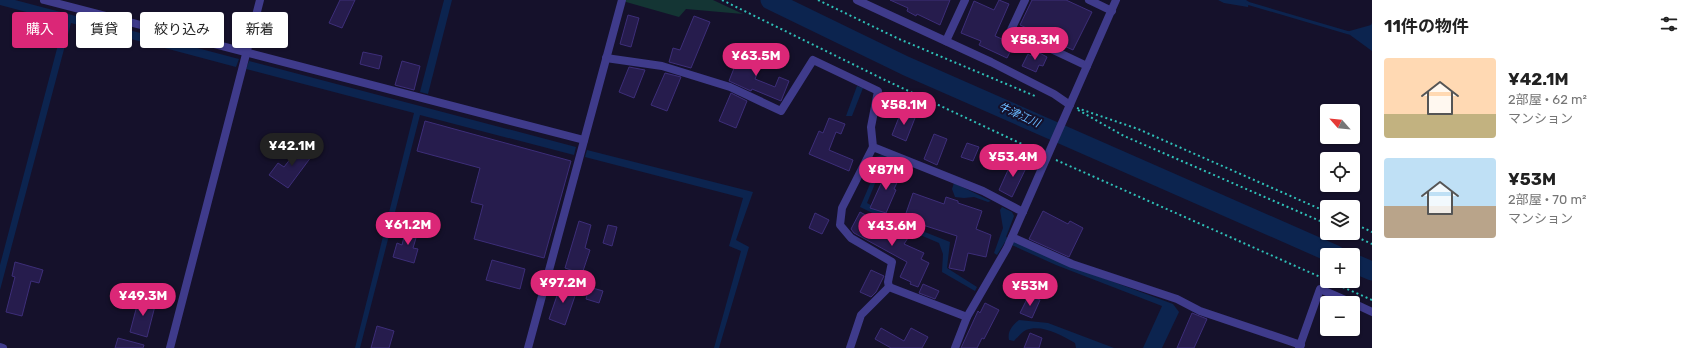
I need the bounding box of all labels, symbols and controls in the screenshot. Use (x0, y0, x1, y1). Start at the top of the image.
chip: 購入 (12, 12, 68, 48)
chip: 賃貸 (76, 12, 132, 48)
chip: 絞り込み (140, 12, 224, 48)
chip: 新着 (232, 12, 288, 48)
icon: filters (1658, 13, 1680, 35)
text: 11件の物件 (1384, 16, 1469, 36)
pin: ¥58.3M (1002, 27, 1068, 61)
text: ¥58.3M (1010, 32, 1060, 47)
pin: ¥63.5M (723, 43, 789, 77)
text: ¥63.5M (732, 48, 780, 63)
text: ¥42.1M (1508, 69, 1569, 89)
icon: home (1416, 74, 1464, 122)
pin: ¥58.1M (871, 92, 937, 126)
text: 2部屋 · 62 m² (1508, 92, 1587, 107)
text: ¥58.1M (881, 97, 927, 112)
water label: 牛津江川 (996, 100, 1043, 130)
north arrow (1320, 104, 1360, 144)
map controls (1320, 104, 1360, 336)
text: マンション (1508, 111, 1573, 126)
pin: ¥42.1M (259, 133, 325, 167)
text: ¥42.1M (269, 138, 315, 153)
pin: ¥53.4M (980, 144, 1046, 178)
text: ¥53.4M (988, 149, 1038, 164)
button: locate (1320, 152, 1360, 192)
pin: ¥87M (862, 157, 910, 191)
text: ¥87M (868, 162, 904, 177)
text: ¥53M (1508, 169, 1556, 189)
icon: home (1416, 174, 1464, 222)
text: 2部屋 · 70 m² (1508, 192, 1586, 207)
button: layers (1320, 200, 1360, 240)
text: マンション (1508, 211, 1573, 226)
pin: ¥61.2M (375, 212, 441, 246)
pin: ¥43.6M (859, 213, 925, 247)
text: ¥61.2M (385, 217, 431, 232)
text: ¥43.6M (867, 218, 917, 233)
button: + (1320, 248, 1360, 288)
pin: ¥97.2M (530, 270, 596, 304)
pin: ¥53M (1006, 273, 1054, 307)
text: ¥97.2M (540, 275, 586, 290)
text: ¥53M (1012, 278, 1048, 293)
pin: ¥49.3M (110, 283, 176, 317)
text: ¥49.3M (119, 288, 167, 303)
button: − (1320, 296, 1360, 336)

